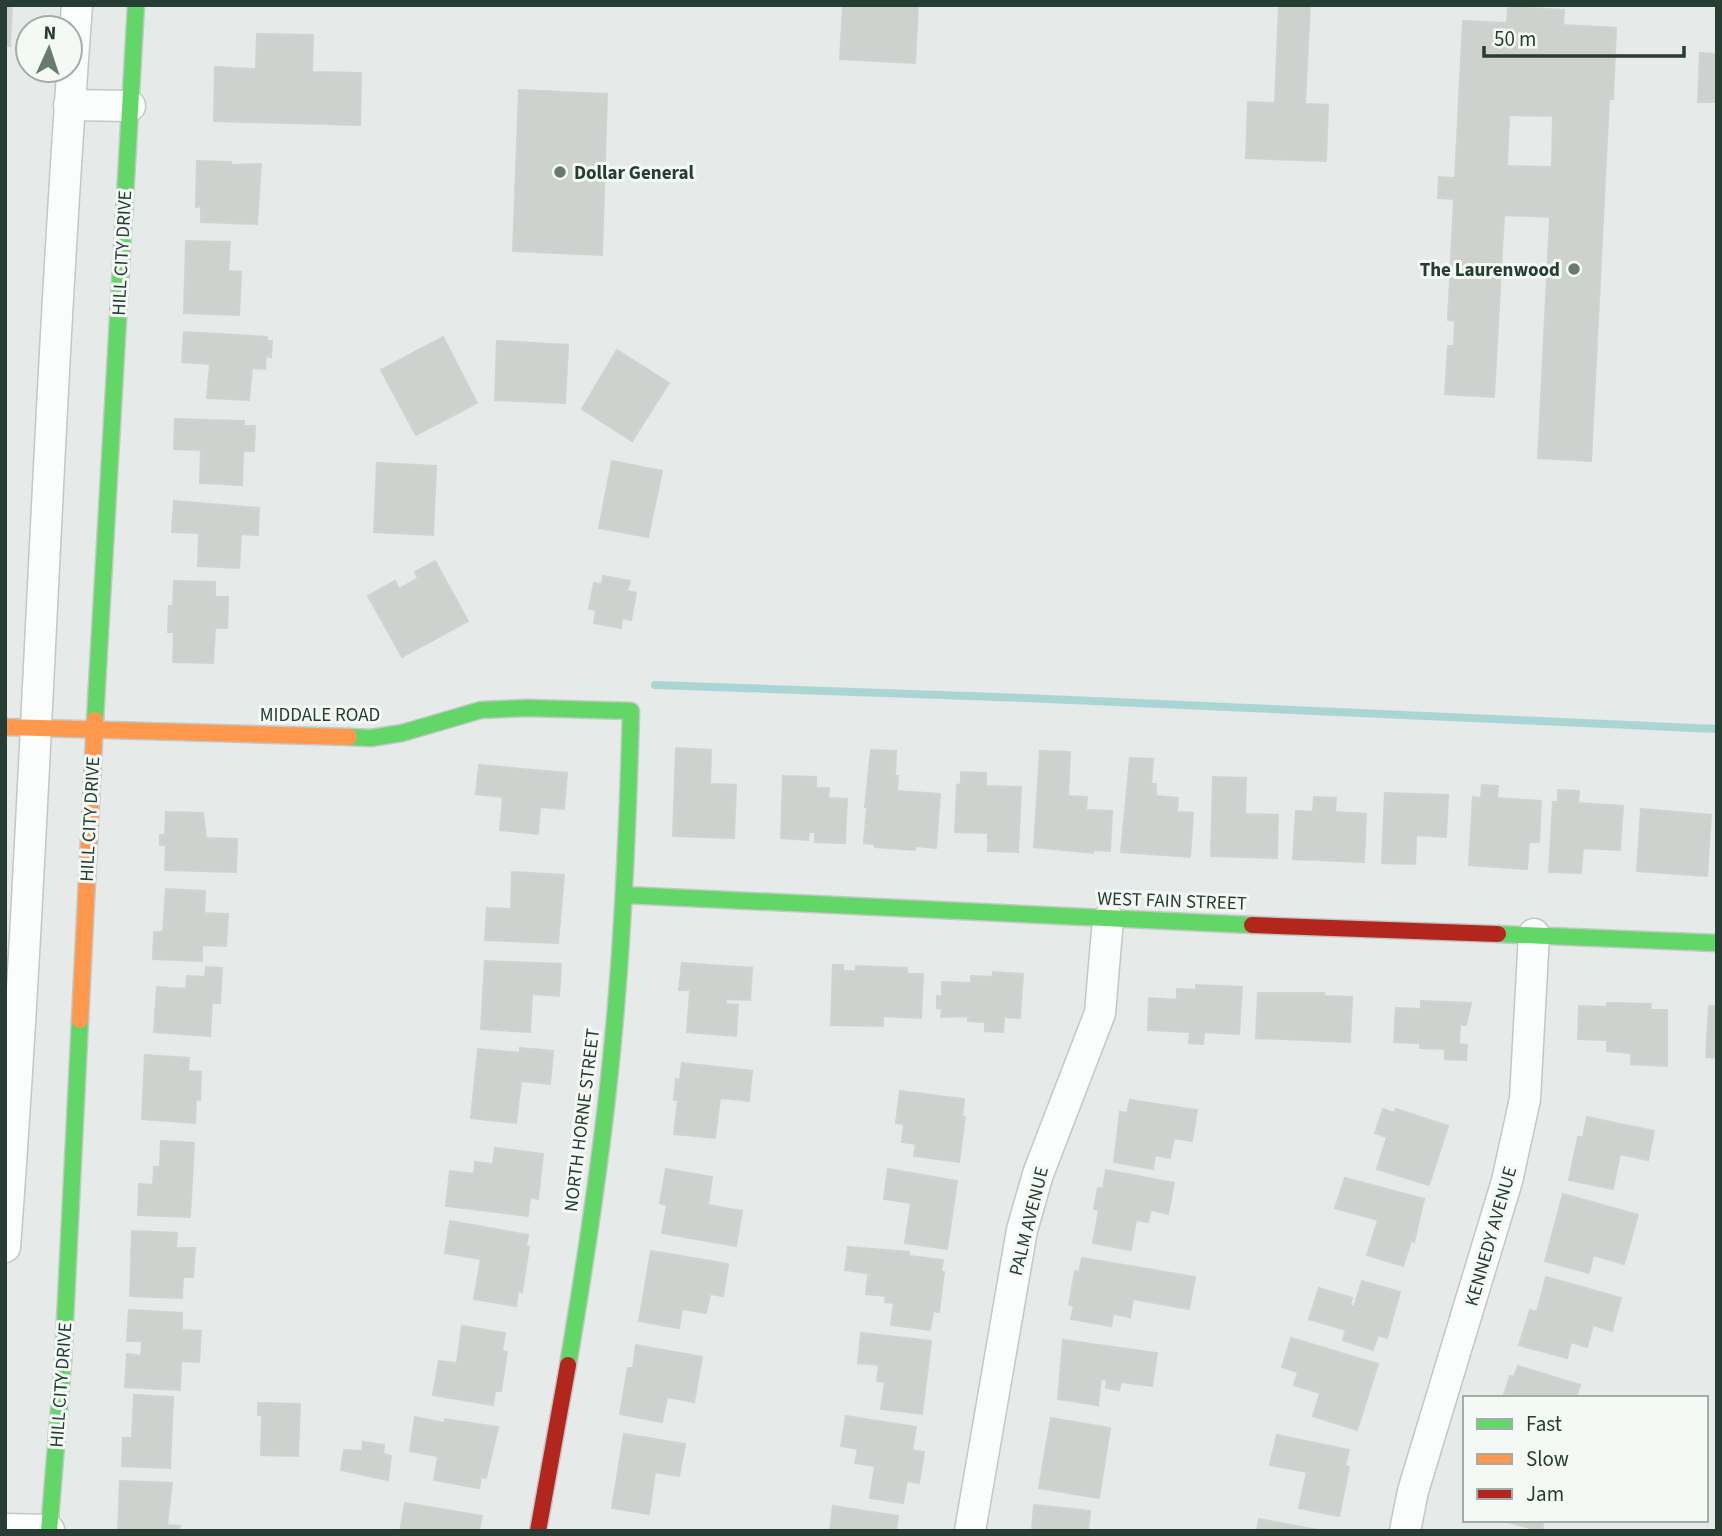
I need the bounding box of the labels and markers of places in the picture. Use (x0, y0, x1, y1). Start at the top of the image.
place label: Dollar General (574, 160, 695, 187)
marker: Dollar General (552, 164, 568, 180)
place label: The Laurenwood (1420, 257, 1560, 284)
marker: The Laurenwood (1566, 261, 1582, 277)

